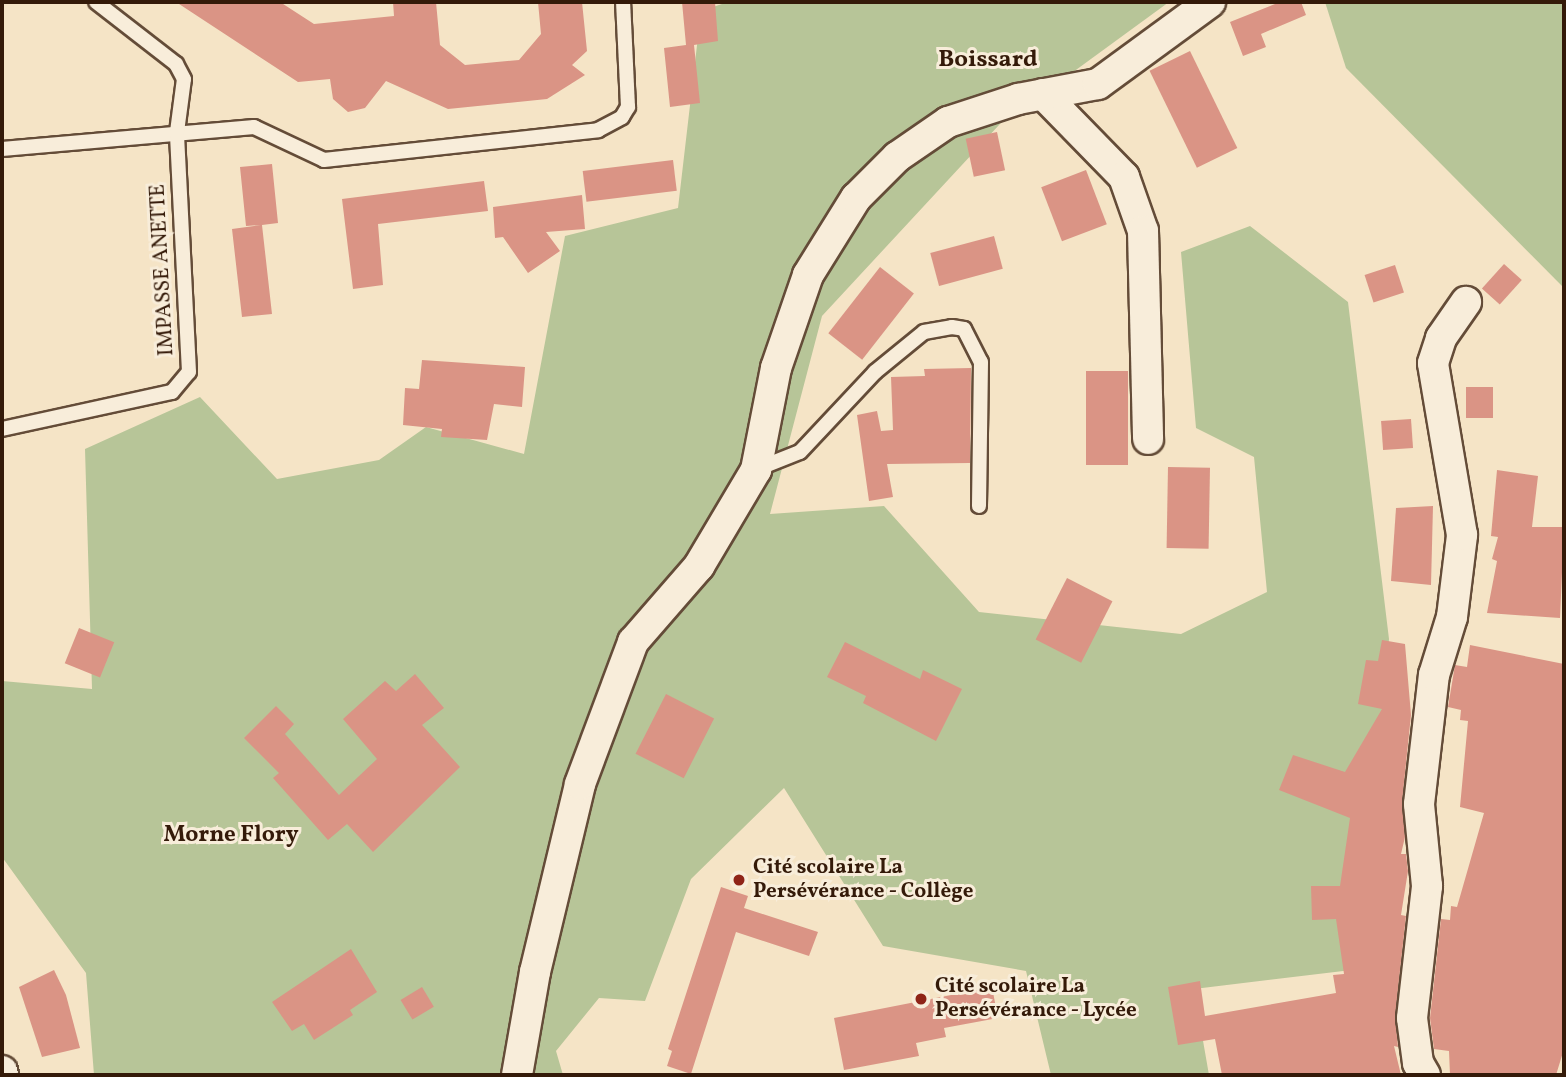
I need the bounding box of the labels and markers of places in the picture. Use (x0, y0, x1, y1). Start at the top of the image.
place label: Cité scolaire La Persévérance - Collège (753, 855, 974, 905)
marker: Cité scolaire La Persévérance - Collège (731, 872, 747, 888)
place label: Cité scolaire La Persévérance - Lycée (935, 974, 1138, 1024)
marker: Cité scolaire La Persévérance - Lycée (913, 991, 929, 1007)

